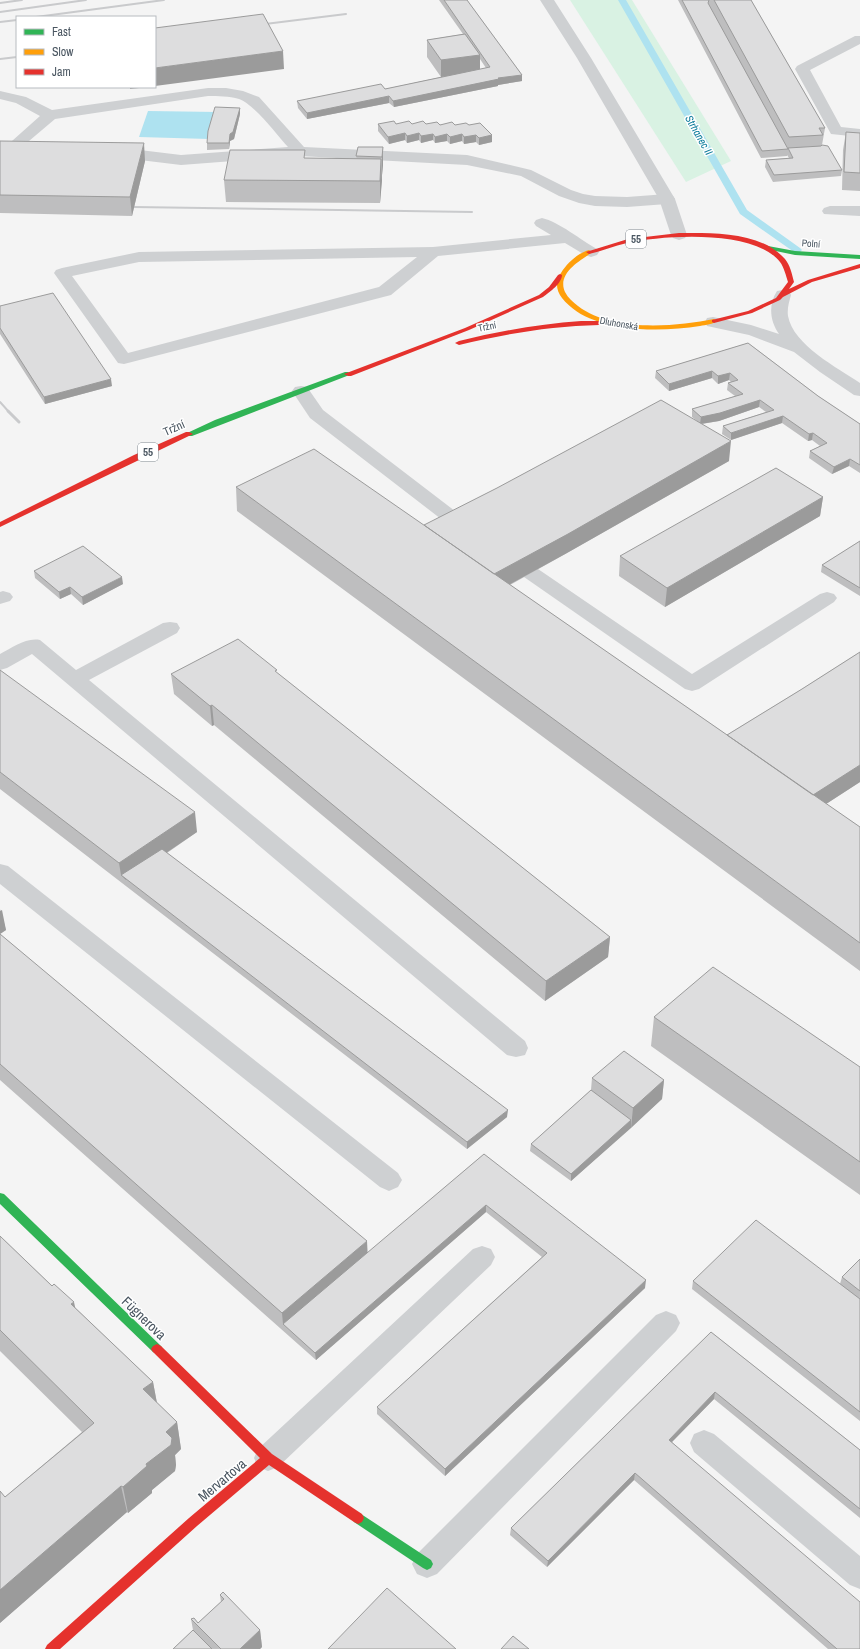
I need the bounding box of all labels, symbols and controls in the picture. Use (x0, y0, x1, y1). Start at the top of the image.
legend (16, 16, 156, 88)
text: Fast (52, 24, 71, 40)
text: Slow (52, 44, 74, 60)
text: Jam (52, 64, 71, 80)
water label: Strhanec II (682, 113, 716, 158)
road number: 55 (626, 230, 646, 248)
street label: Polní (801, 236, 821, 251)
street label: Dluhonská (599, 314, 640, 333)
street label: Tržní (477, 318, 498, 335)
street label: Tržní (161, 416, 188, 440)
road number: 55 (138, 443, 158, 461)
street label: Fügnerova (118, 1292, 170, 1344)
street label: Mervartova (194, 1454, 250, 1505)

